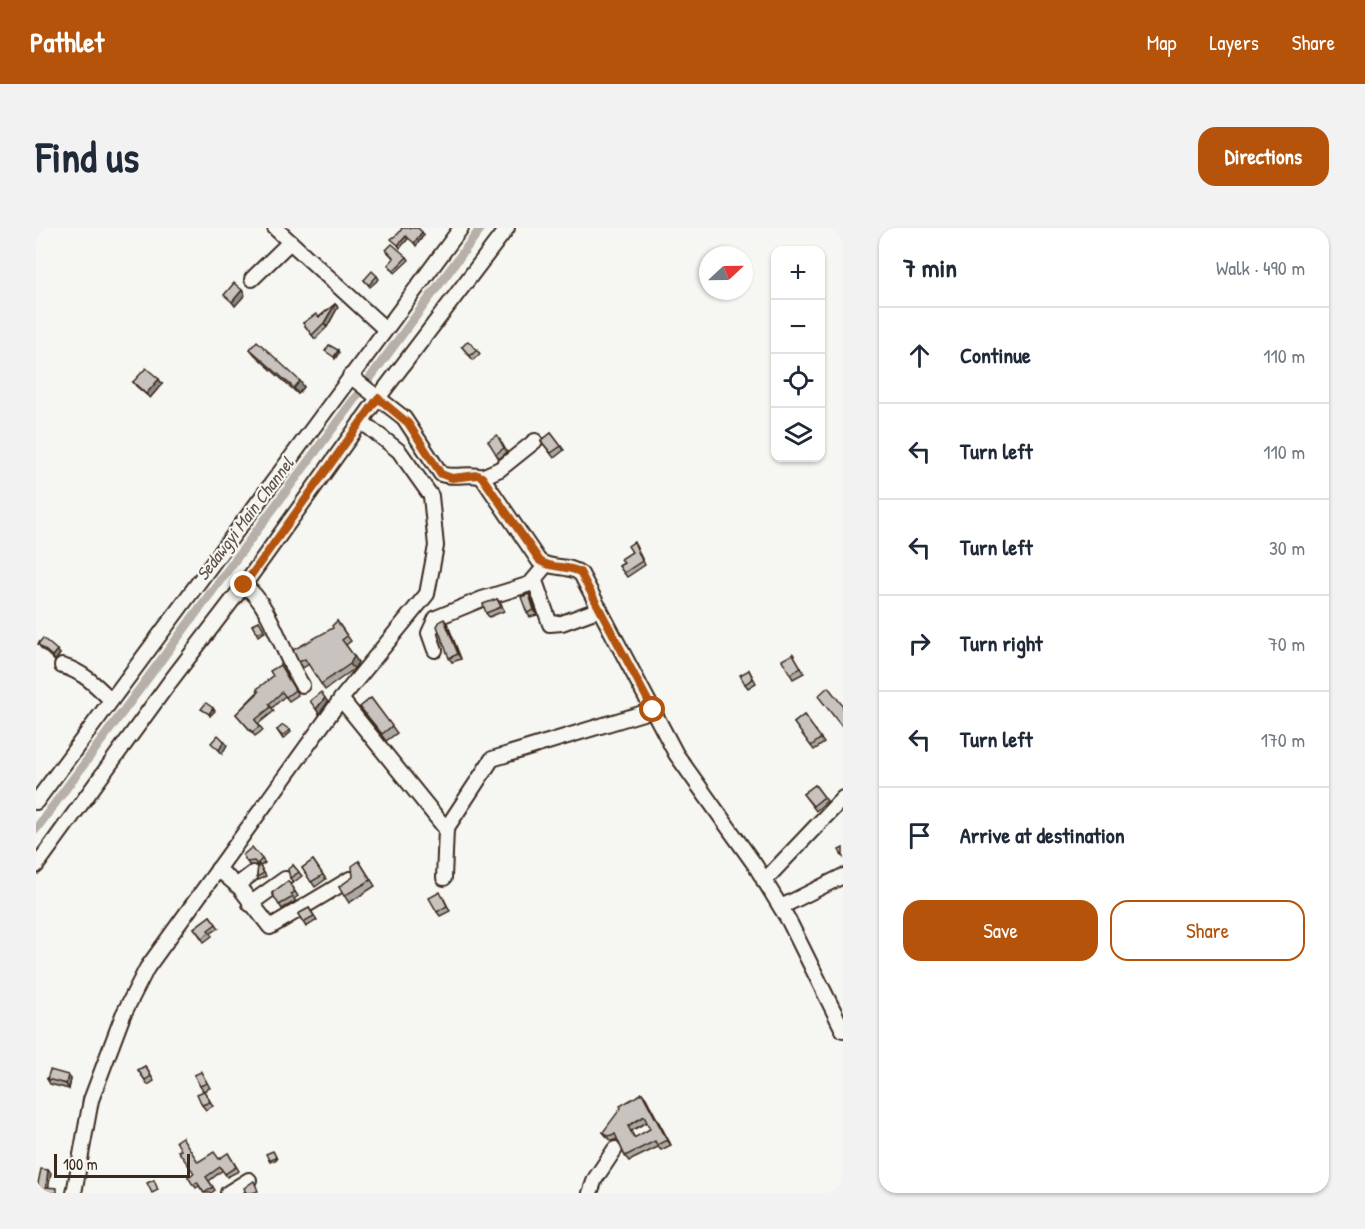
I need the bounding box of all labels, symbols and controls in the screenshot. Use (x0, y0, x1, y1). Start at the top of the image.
text: Pathlet (30, 23, 104, 61)
text: Map (1147, 28, 1176, 57)
text: Layers (1209, 28, 1259, 57)
text: Share (1292, 28, 1335, 57)
button: Directions (1198, 127, 1329, 186)
text: Find us (36, 128, 139, 185)
north arrow (699, 246, 753, 300)
map controls (771, 246, 825, 462)
button: + (771, 246, 825, 300)
text: 7 min (903, 250, 957, 285)
text: Walk · 490 m (1216, 254, 1305, 281)
button: − (771, 300, 825, 354)
icon: ahead (903, 339, 936, 372)
text: Continue (960, 340, 1031, 370)
text: 110 m (1263, 342, 1305, 369)
button: locate (771, 354, 825, 408)
button: layers (771, 408, 825, 462)
icon: left (903, 435, 936, 468)
text: Turn left (960, 436, 1033, 466)
text: 110 m (1263, 438, 1305, 465)
water label: Sedawgyi Main Channel (190, 451, 300, 585)
icon: left (903, 531, 936, 564)
text: Turn left (960, 532, 1033, 562)
text: 30 m (1269, 534, 1305, 561)
route end (230, 571, 256, 597)
icon: right (903, 627, 936, 660)
text: Turn right (960, 628, 1043, 658)
text: 70 m (1268, 630, 1305, 657)
route start (639, 696, 665, 722)
icon: left (903, 723, 936, 756)
text: Turn left (960, 724, 1033, 754)
text: 170 m (1261, 726, 1305, 753)
icon: arrive (903, 819, 936, 852)
text: Arrive at destination (960, 820, 1125, 850)
button: Save (903, 900, 1098, 961)
button: Share (1110, 900, 1305, 961)
scale bar (54, 1151, 190, 1178)
text: 100 m (63, 1153, 98, 1175)

